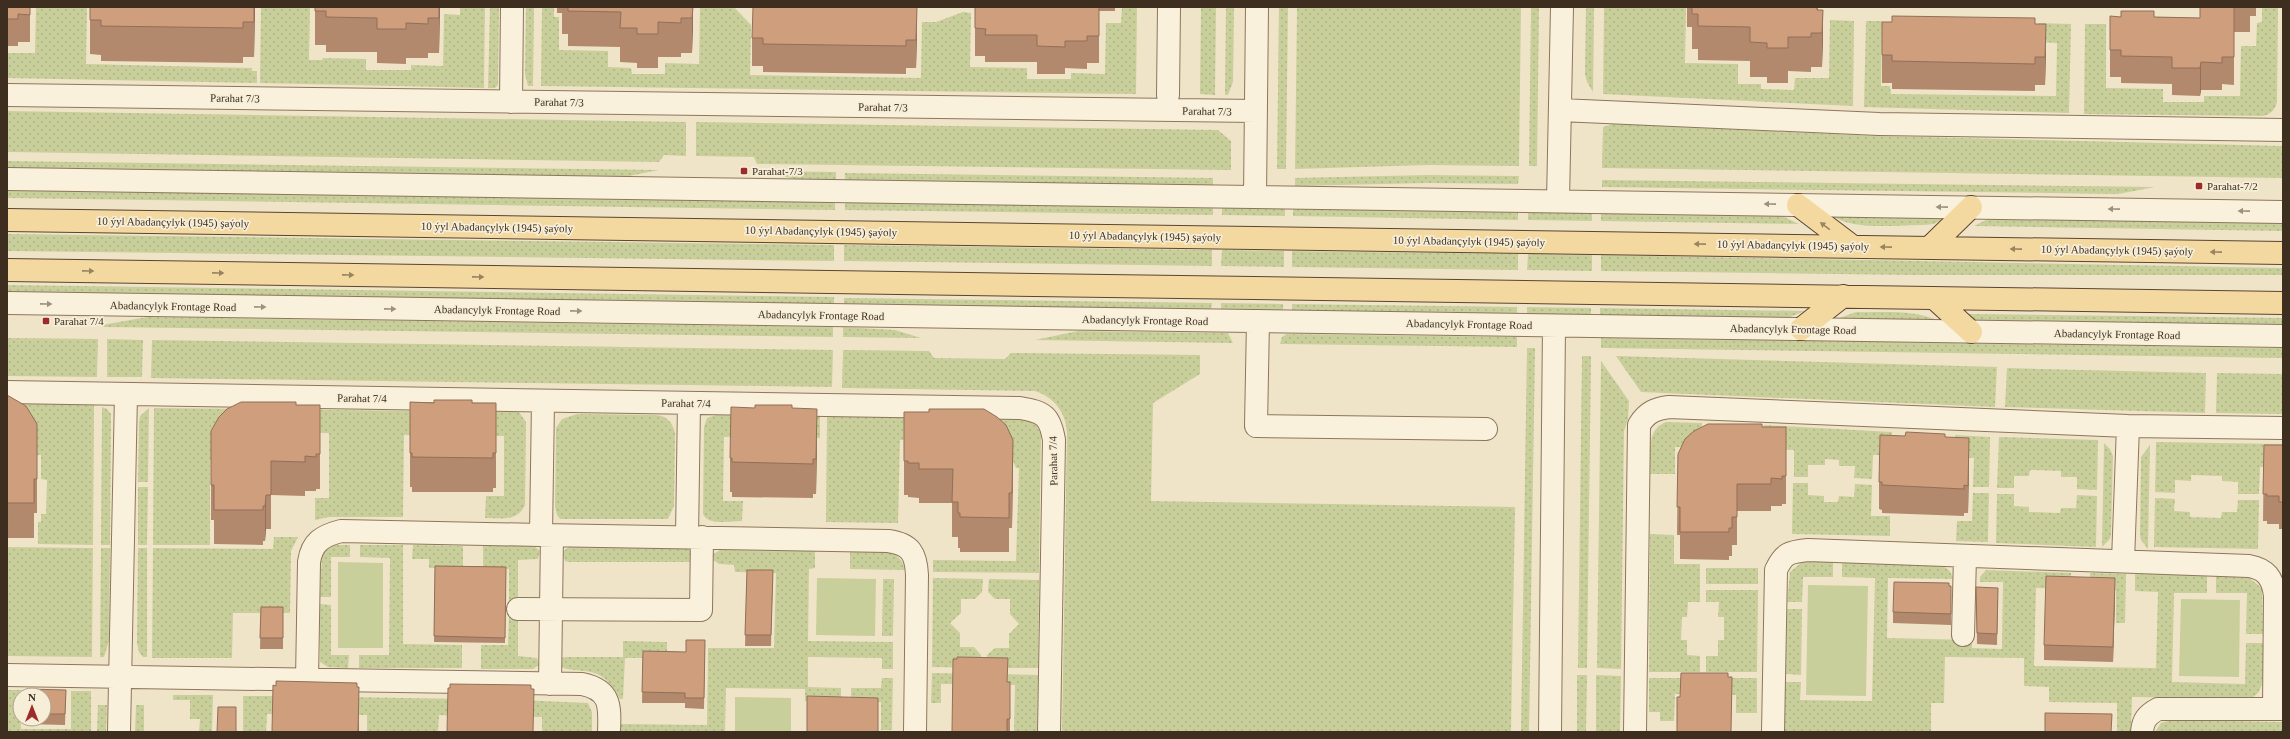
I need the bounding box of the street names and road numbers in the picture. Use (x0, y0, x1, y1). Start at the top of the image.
street label: Parahat 7/3 (210, 92, 260, 104)
street label: Parahat 7/3 (534, 96, 584, 108)
street label: Parahat 7/3 (858, 101, 908, 113)
street label: Parahat 7/3 (1182, 105, 1232, 117)
street label: 10 ýyl Abadançylyk (1945) şaýoly (97, 215, 250, 230)
street label: 10 ýyl Abadançylyk (1945) şaýoly (421, 220, 574, 235)
street label: 10 ýyl Abadançylyk (1945) şaýoly (745, 224, 898, 239)
street label: 10 ýyl Abadançylyk (1945) şaýoly (1069, 229, 1222, 244)
street label: 10 ýyl Abadançylyk (1945) şaýoly (1393, 234, 1546, 249)
street label: 10 ýyl Abadançylyk (1945) şaýoly (1717, 238, 1870, 253)
street label: 10 ýyl Abadançylyk (1945) şaýoly (2041, 243, 2194, 258)
street label: Abadancylyk Frontage Road (110, 299, 237, 313)
street label: Abadancylyk Frontage Road (434, 303, 561, 317)
street label: Abadancylyk Frontage Road (758, 308, 885, 322)
street label: Abadancylyk Frontage Road (1082, 313, 1209, 327)
street label: Abadancylyk Frontage Road (1406, 317, 1533, 331)
street label: Abadancylyk Frontage Road (1730, 322, 1857, 336)
street label: Abadancylyk Frontage Road (2054, 327, 2181, 341)
street label: Parahat 7/4 (337, 392, 387, 404)
street label: Parahat 7/4 (661, 397, 711, 409)
street label: Parahat 7/4 (1047, 436, 1059, 486)

